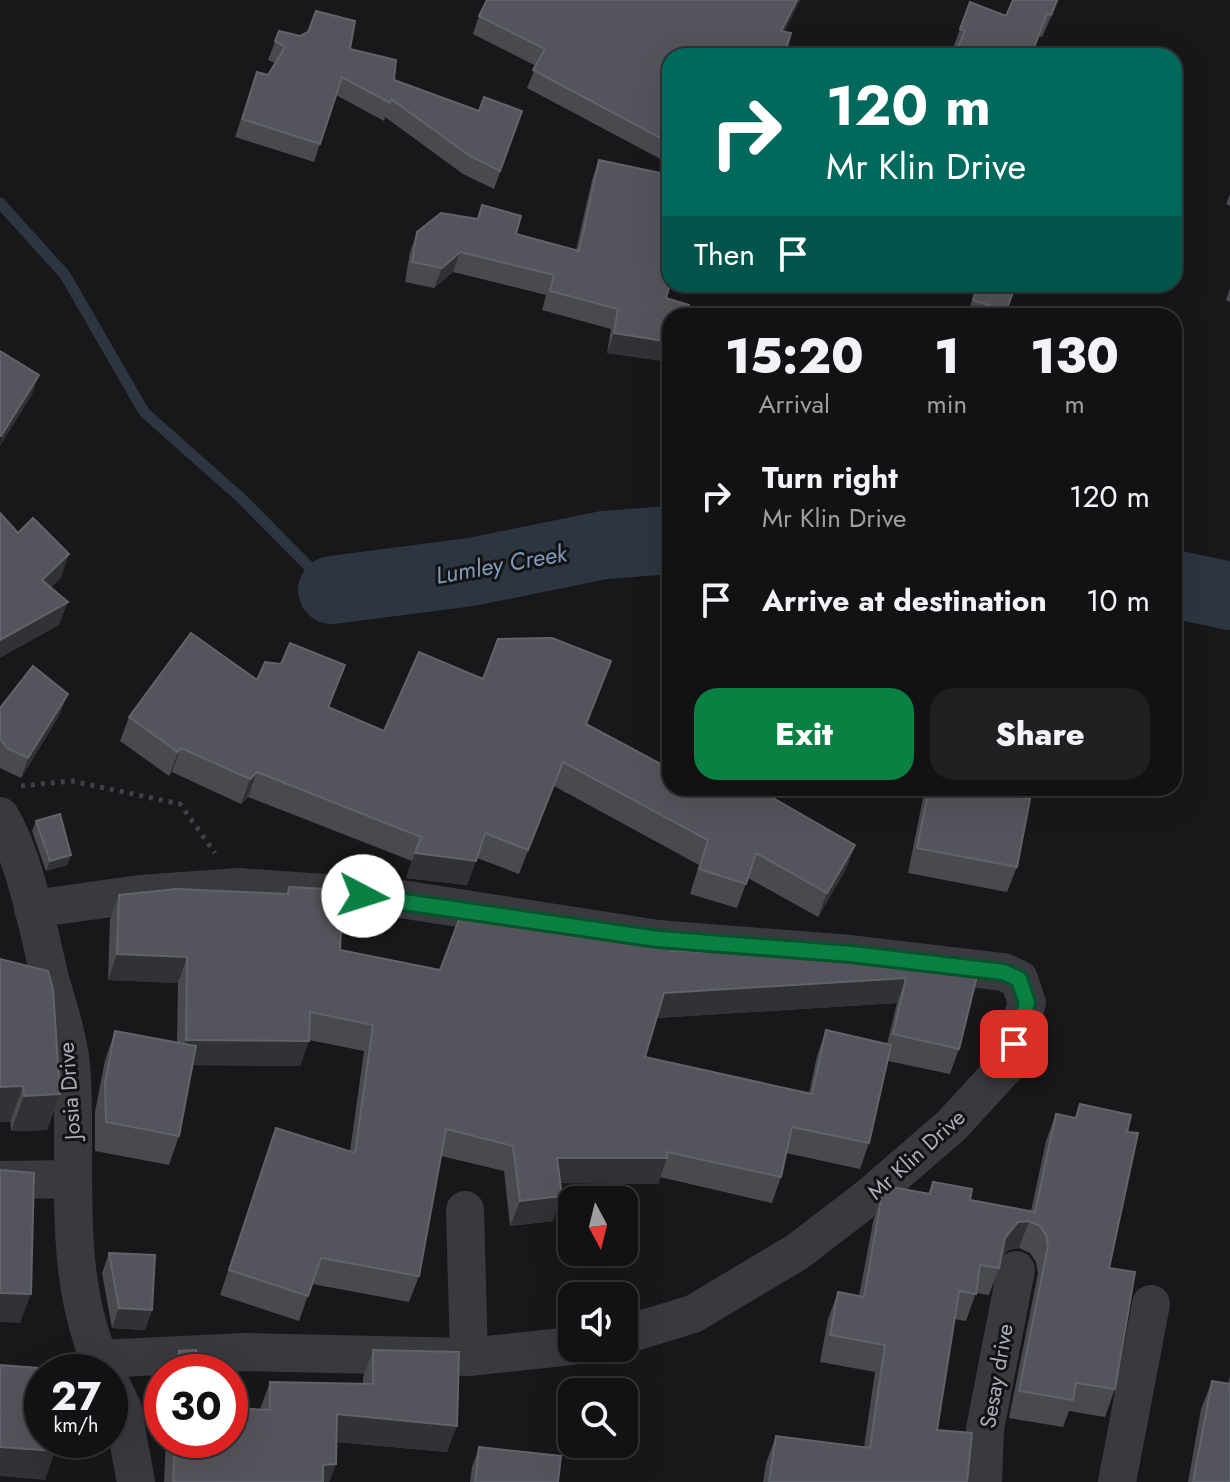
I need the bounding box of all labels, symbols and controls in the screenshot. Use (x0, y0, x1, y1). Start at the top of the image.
text: 120 m (826, 65, 991, 146)
icon: right (694, 80, 798, 184)
text: Mr Klin Drive (826, 140, 1026, 192)
icon: arrive (771, 232, 815, 276)
text: Then (694, 233, 755, 276)
text: 15:20 (725, 322, 864, 391)
text: 1 (934, 322, 960, 391)
text: 130 (1030, 322, 1119, 391)
text: Arrival (758, 385, 830, 423)
text: min (927, 385, 967, 423)
text: m (1064, 385, 1085, 423)
text: Turn right (762, 456, 898, 499)
icon: right (694, 474, 738, 518)
text: 120 m (1069, 475, 1150, 518)
text: Mr Klin Drive (762, 499, 906, 537)
water label: Lumley Creek (433, 535, 571, 593)
icon: arrive (694, 578, 738, 622)
text: Arrive at destination (762, 579, 1047, 622)
text: 10 m (1086, 579, 1150, 622)
button: Exit (694, 688, 914, 780)
button: Share (930, 688, 1150, 780)
position arrow (321, 854, 405, 938)
pin (980, 1010, 1048, 1078)
icon: arrive (992, 1022, 1036, 1066)
street label: Josia Drive (50, 1041, 89, 1144)
street label: Mr Klin Drive (860, 1101, 972, 1207)
north arrow (558, 1186, 638, 1266)
map controls (558, 1186, 638, 1458)
button: sound (558, 1282, 638, 1362)
street label: Sesay drive (971, 1321, 1021, 1431)
speed limit sign: 30 (144, 1354, 248, 1458)
text: 27 (51, 1367, 101, 1425)
button: search (558, 1378, 638, 1458)
text: km/h (53, 1411, 99, 1440)

